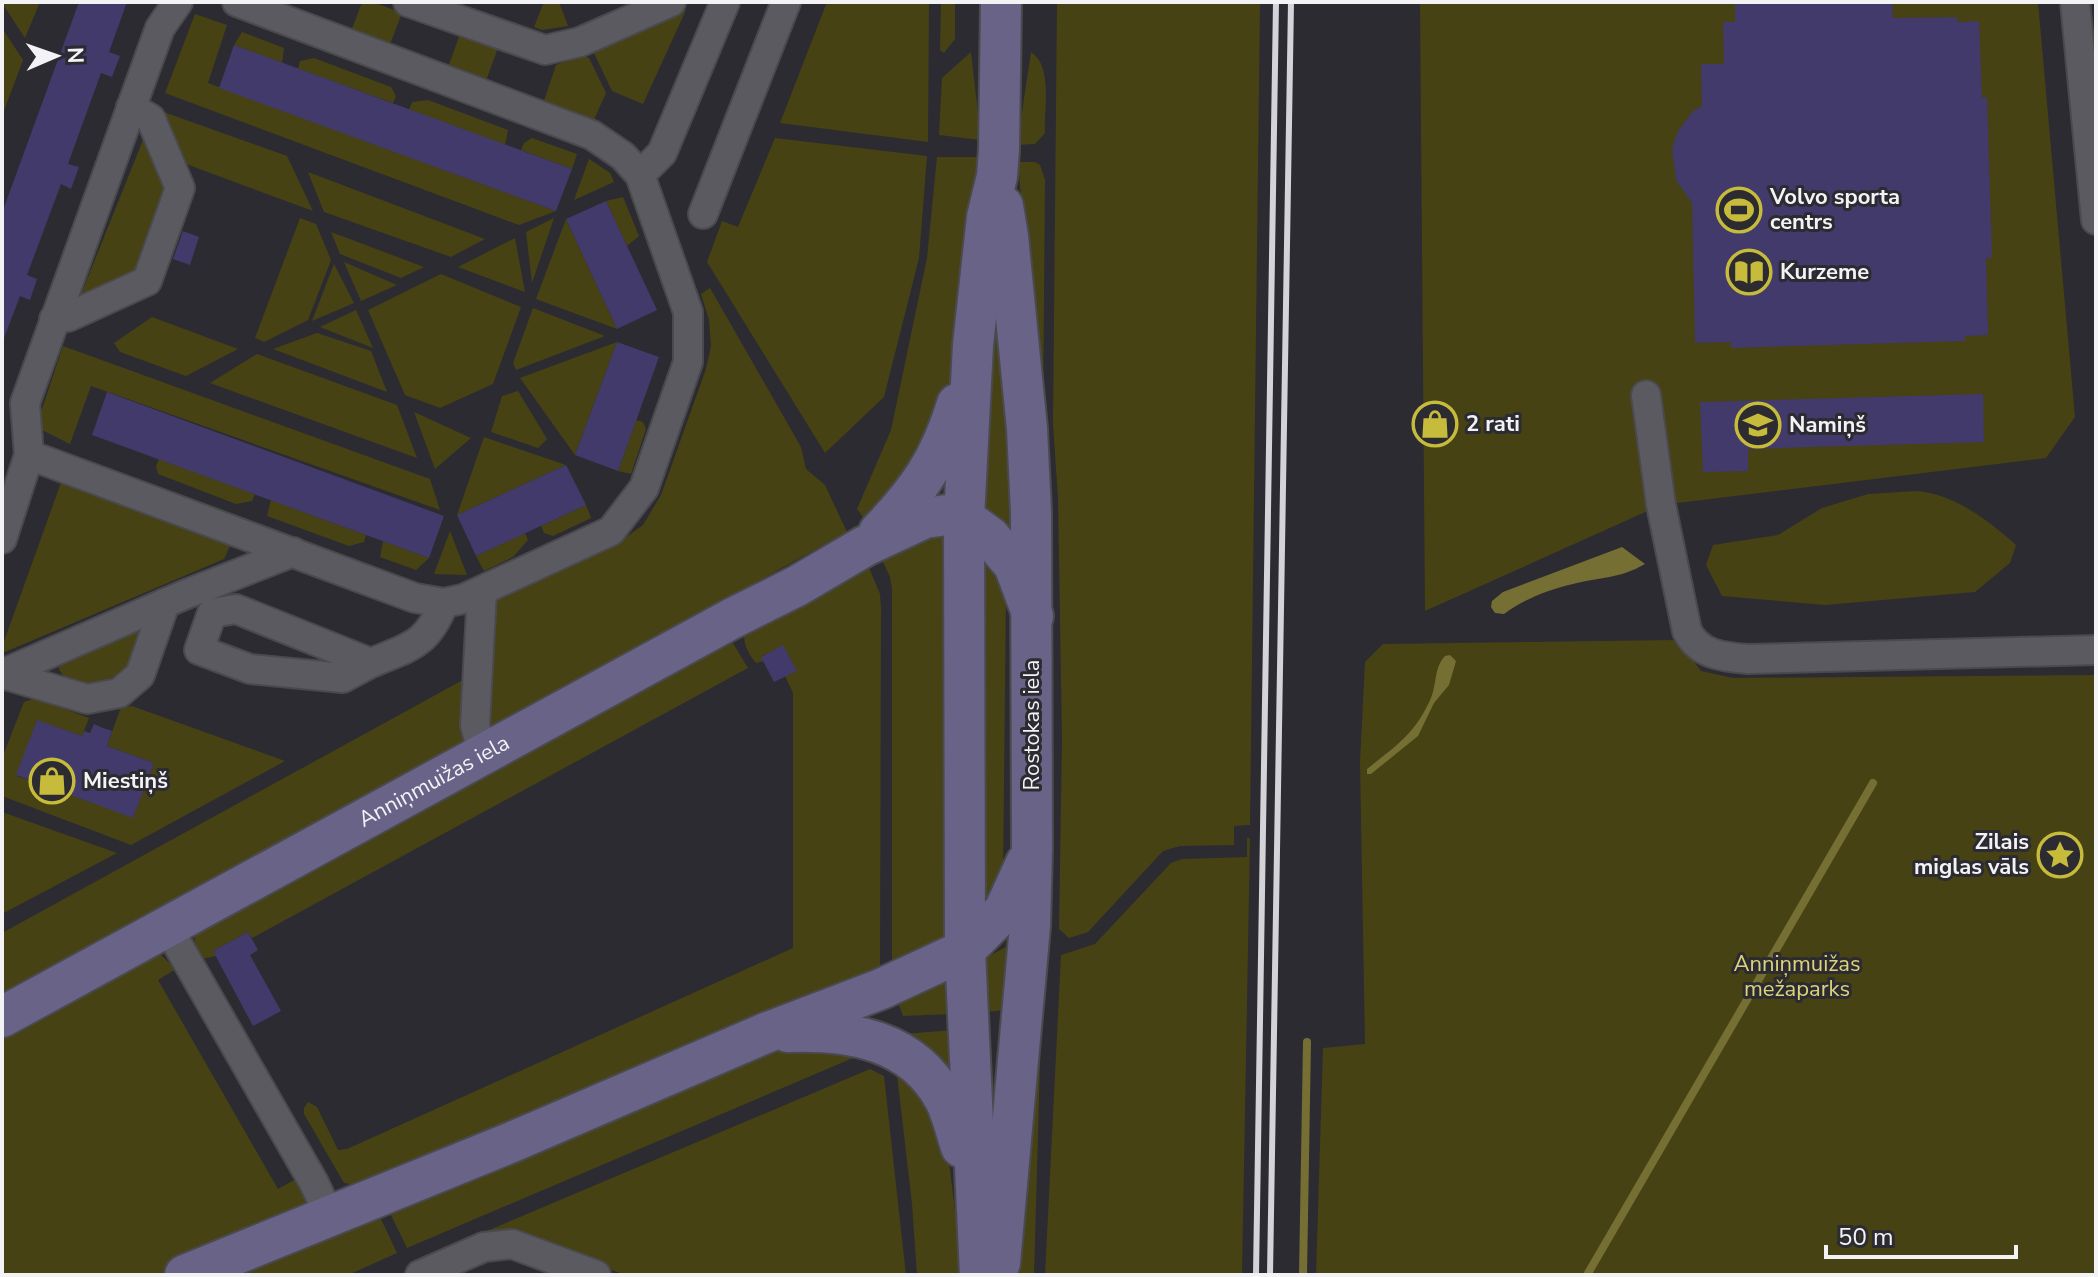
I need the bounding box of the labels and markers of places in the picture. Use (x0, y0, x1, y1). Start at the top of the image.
place label: Volvo sporta centrs (1769, 182, 1900, 237)
sports icon: Volvo sporta centrs (1715, 186, 1763, 234)
library icon: Kurzeme (1725, 248, 1773, 296)
place label: Kurzeme (1780, 257, 1869, 287)
shop icon: 2 rati (1411, 400, 1459, 448)
school or university icon: Namiņš (1734, 401, 1782, 449)
place label: 2 rati (1466, 409, 1520, 439)
place label: Namiņš (1789, 410, 1866, 440)
shop icon: Miestiņš (28, 757, 76, 805)
place label: Miestiņš (83, 766, 168, 796)
place label: Zilais miglas vāls (1914, 827, 2029, 882)
place icon: Zilais miglas vāls (2036, 831, 2084, 879)

